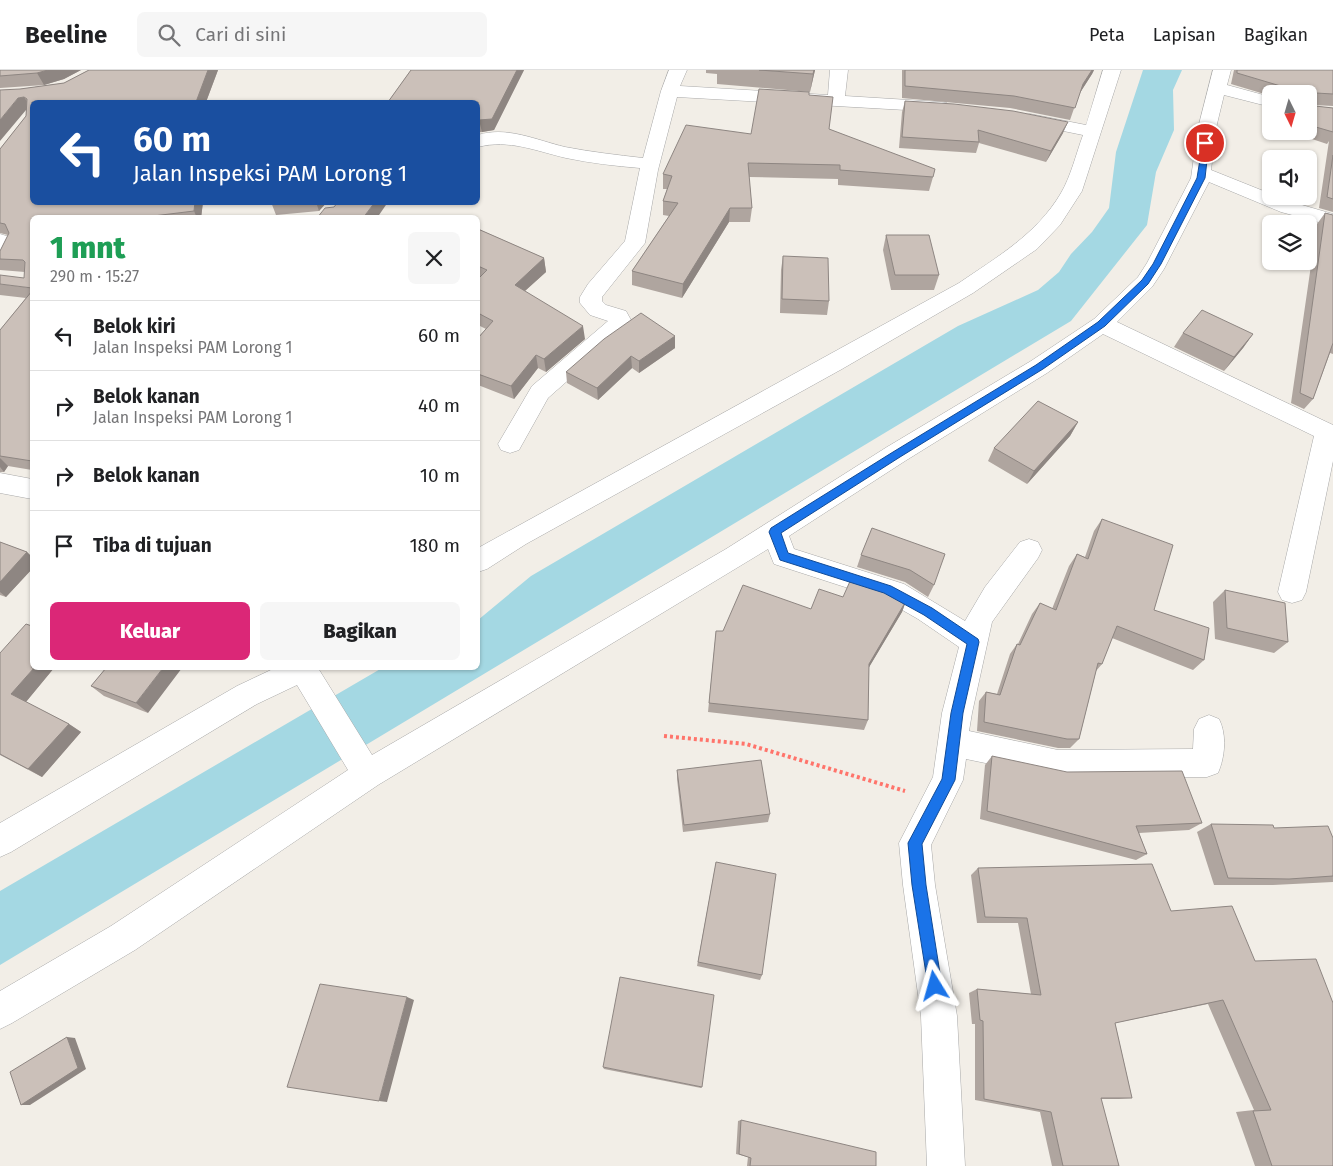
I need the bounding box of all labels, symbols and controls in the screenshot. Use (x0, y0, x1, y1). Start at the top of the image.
search box (137, 12, 487, 57)
text: Beeline (25, 21, 107, 49)
icon: search (155, 21, 183, 49)
text: Cari di sini (195, 23, 286, 46)
text: Peta (1089, 24, 1125, 46)
text: Lapisan (1153, 24, 1216, 46)
text: Bagikan (1244, 24, 1308, 46)
north arrow (1262, 85, 1318, 140)
map controls (1262, 85, 1317, 270)
text: 60 m (133, 118, 211, 160)
icon: left (50, 120, 115, 185)
pin (1184, 122, 1226, 164)
icon: arrive (1191, 129, 1219, 157)
button: sound (1262, 150, 1317, 205)
text: Jalan Inspeksi PAM Lorong 1 (133, 160, 407, 187)
button: layers (1262, 215, 1317, 270)
text: 1 mnt (50, 230, 125, 266)
button: close (408, 232, 460, 284)
text: 290 m · 15:27 (50, 267, 139, 286)
text: Belok kiri (93, 315, 176, 338)
icon: left (50, 322, 78, 350)
text: 60 m (418, 324, 460, 347)
text: Jalan Inspeksi PAM Lorong 1 (93, 338, 293, 357)
text: Belok kanan (93, 385, 200, 408)
icon: right (50, 392, 78, 420)
text: 40 m (418, 394, 460, 417)
text: Jalan Inspeksi PAM Lorong 1 (93, 408, 293, 427)
icon: right (50, 462, 78, 490)
text: Belok kanan (93, 464, 200, 487)
text: 10 m (420, 464, 460, 487)
icon: arrive (50, 532, 78, 560)
text: Tiba di tujuan (93, 534, 212, 557)
text: 180 m (409, 534, 460, 557)
button: Keluar (50, 602, 250, 660)
button: Bagikan (260, 602, 460, 660)
position arrow (908, 959, 960, 1011)

